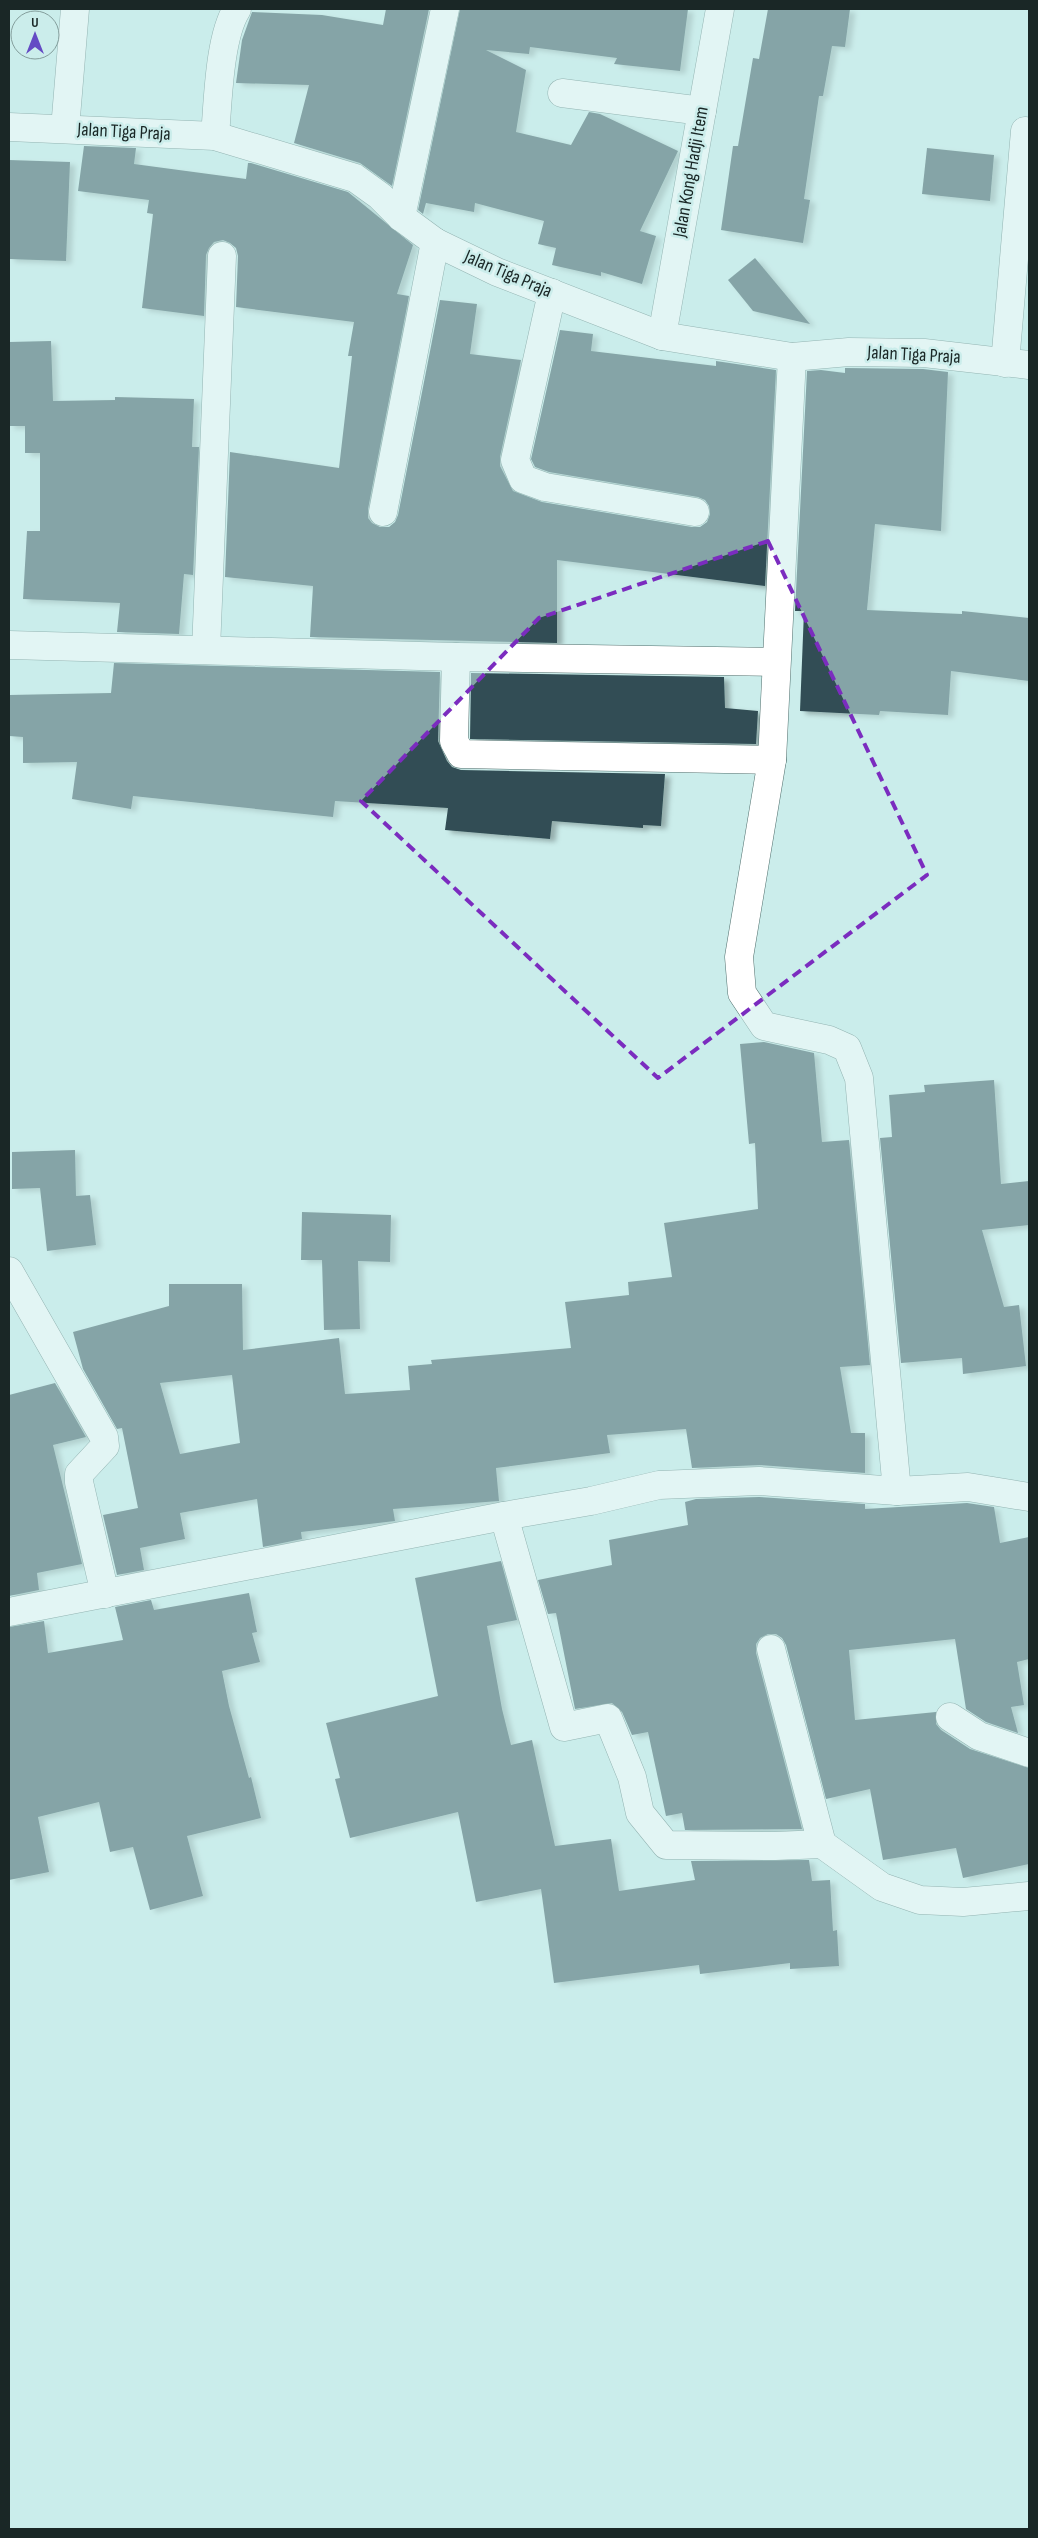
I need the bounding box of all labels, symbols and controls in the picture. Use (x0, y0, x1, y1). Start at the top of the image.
north arrow (10, 10, 60, 60)
text: U (31, 14, 39, 31)
street label: Jalan Kong Hadji Item (668, 105, 714, 240)
street label: Jalan Tiga Praja (76, 118, 171, 146)
street label: Jalan Tiga Praja (460, 245, 555, 303)
street label: Jalan Tiga Praja (866, 341, 961, 369)

